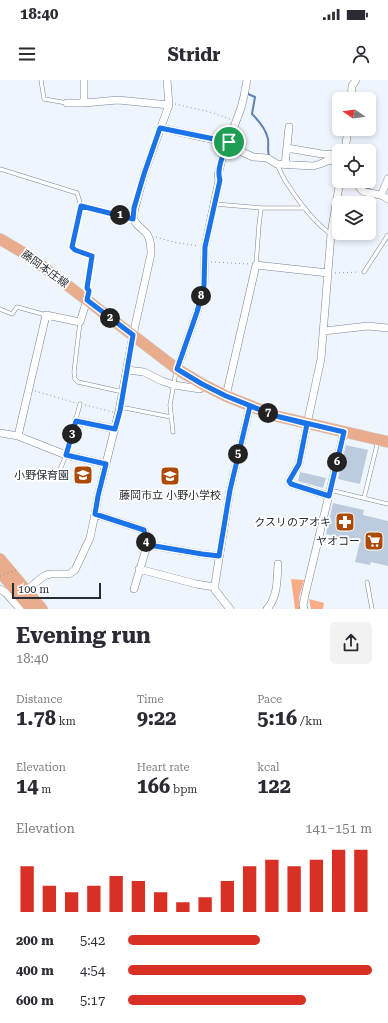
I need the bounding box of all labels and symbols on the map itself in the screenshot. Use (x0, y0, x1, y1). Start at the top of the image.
north arrow (332, 92, 376, 136)
pin (212, 125, 246, 159)
pin: 1 (110, 205, 130, 225)
street label: 藤岡本庄線 (19, 248, 71, 290)
pin: 8 (191, 286, 211, 306)
pin: 2 (100, 308, 120, 328)
pin: 7 (258, 403, 278, 423)
pin: 3 (62, 424, 82, 444)
pin: 5 (228, 444, 248, 464)
pin: 6 (327, 452, 347, 472)
school or university icon: 小野保育園 (72, 464, 94, 486)
school or university icon: 藤岡市立 小野小学校 (159, 465, 181, 487)
place label: 小野保育園 (14, 469, 69, 482)
place label: 藤岡市立 小野小学校 (119, 489, 221, 502)
pharmacy icon: クスリのアオキ (334, 511, 356, 533)
place label: クスリのアオキ (254, 516, 331, 529)
supermarket icon: ヤオコー (363, 530, 385, 552)
pin: 4 (136, 532, 156, 552)
place label: ヤオコー (316, 535, 360, 548)
scale bar (12, 581, 101, 600)

